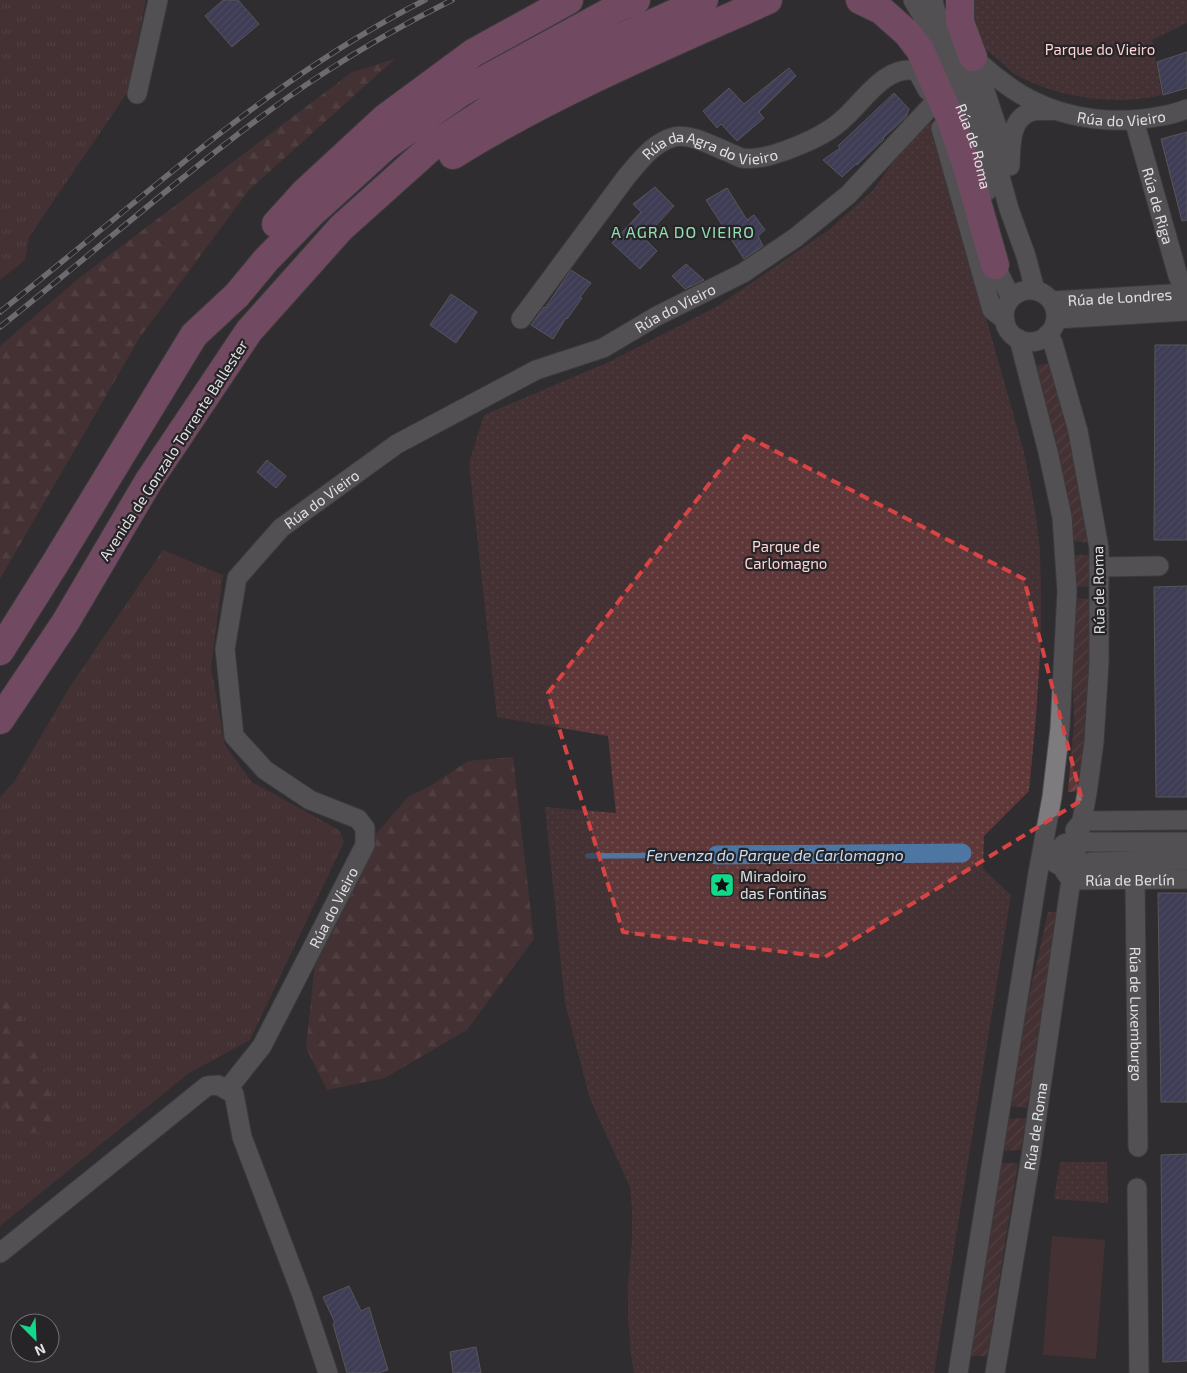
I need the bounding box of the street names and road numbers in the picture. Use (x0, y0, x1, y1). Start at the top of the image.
street label: Rúa de Roma (952, 101, 995, 191)
street label: Rúa do Vieiro (1076, 107, 1167, 129)
street label: Rúa da Agra do Vieiro (638, 127, 780, 168)
street label: Rúa de Riga (1139, 165, 1178, 246)
street label: Rúa do Vieiro (631, 279, 718, 336)
street label: Rúa de Londres (1067, 285, 1173, 309)
street label: Avenida de Gonzalo Torrente Ballester (95, 336, 251, 564)
street label: Rúa do Vieiro (280, 466, 362, 532)
street label: Rúa de Roma (1088, 546, 1108, 634)
street label: Rúa do Vieiro (305, 864, 361, 951)
street label: Rúa de Berlín (1085, 870, 1175, 889)
street label: Rúa de Luxemburgo (1127, 947, 1146, 1081)
street label: Rúa de Roma (1020, 1081, 1051, 1172)

